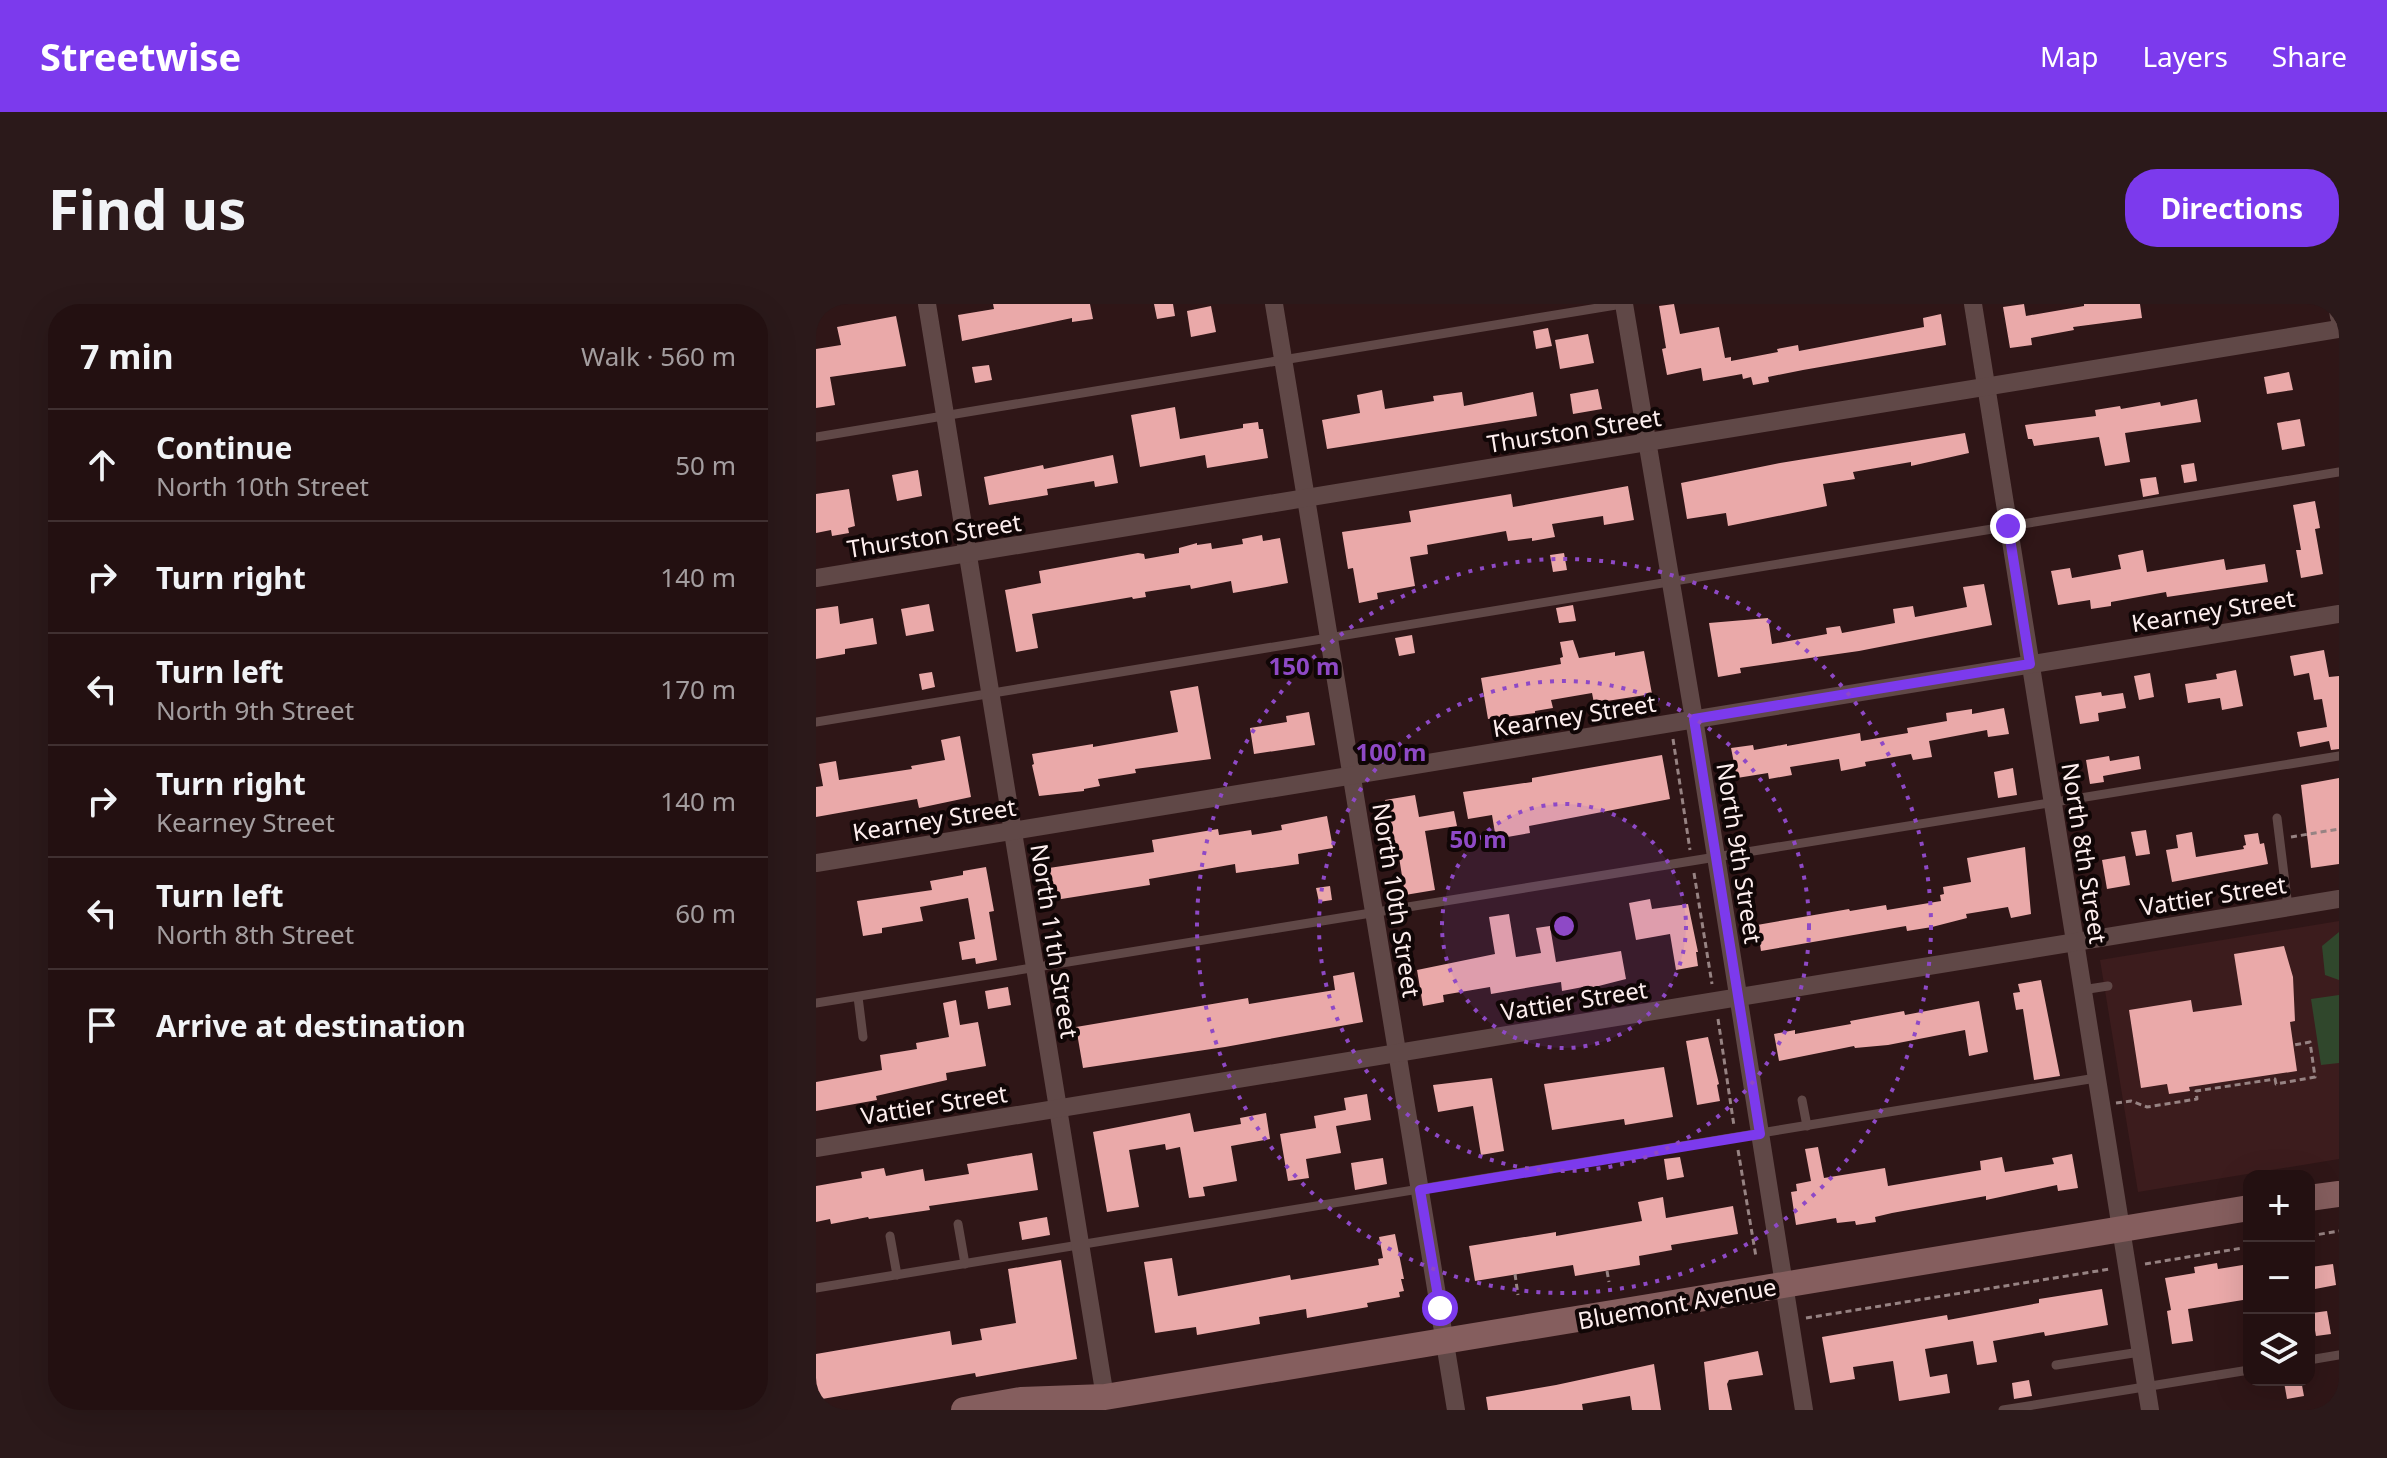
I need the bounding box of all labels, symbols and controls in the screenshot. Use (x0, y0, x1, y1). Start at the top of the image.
text: Streetwise (40, 30, 241, 82)
text: Map (2040, 37, 2098, 75)
text: Layers (2142, 37, 2228, 75)
text: Share (2272, 37, 2347, 75)
button: Directions (2125, 169, 2339, 247)
text: Find us (48, 170, 246, 246)
text: 7 min (80, 333, 174, 379)
text: Walk · 560 m (581, 338, 736, 374)
street label: Thurston Street (1485, 400, 1664, 460)
text: Continue (156, 427, 292, 468)
icon: ahead (80, 443, 124, 487)
text: 50 m (675, 447, 736, 483)
text: North 10th Street (156, 468, 369, 504)
street label: Thurston Street (845, 505, 1024, 565)
route end (1990, 508, 2026, 544)
icon: right (80, 555, 124, 599)
text: Turn right (156, 557, 306, 598)
text: 140 m (660, 559, 736, 595)
street label: Kearney Street (2129, 581, 2297, 639)
text: 150 m (1269, 649, 1339, 682)
text: Turn left (156, 651, 284, 692)
icon: left (80, 667, 124, 711)
text: 170 m (660, 671, 736, 707)
street label: Kearney Street (1490, 686, 1658, 744)
text: North 9th Street (156, 692, 354, 728)
text: 100 m (1356, 735, 1426, 768)
street label: North 9th Street (1709, 760, 1771, 946)
street label: North 8th Street (2054, 760, 2116, 946)
text: Turn right (156, 763, 306, 804)
icon: right (80, 779, 124, 823)
text: 140 m (660, 783, 736, 819)
street label: Kearney Street (850, 790, 1018, 848)
street label: North 10th Street (1365, 800, 1429, 1000)
text: Kearney Street (156, 804, 335, 840)
text: 50 m (1449, 822, 1507, 855)
street label: North 11th Street (1023, 841, 1087, 1041)
street label: Vattier Street (2138, 867, 2289, 923)
text: Turn left (156, 875, 284, 916)
icon: left (80, 891, 124, 935)
text: 60 m (675, 895, 736, 931)
centre of rings (1550, 912, 1578, 940)
text: North 8th Street (156, 916, 354, 952)
street label: Vattier Street (1499, 972, 1650, 1028)
icon: arrive (80, 1003, 124, 1047)
text: Arrive at destination (156, 1005, 466, 1046)
street label: Vattier Street (859, 1076, 1010, 1132)
map controls (2243, 1170, 2315, 1386)
button: + (2243, 1170, 2315, 1242)
button: − (2243, 1242, 2315, 1314)
street label: Bluemont Avenue (1575, 1269, 1779, 1337)
route start (1422, 1290, 1458, 1326)
button: layers (2243, 1314, 2315, 1386)

